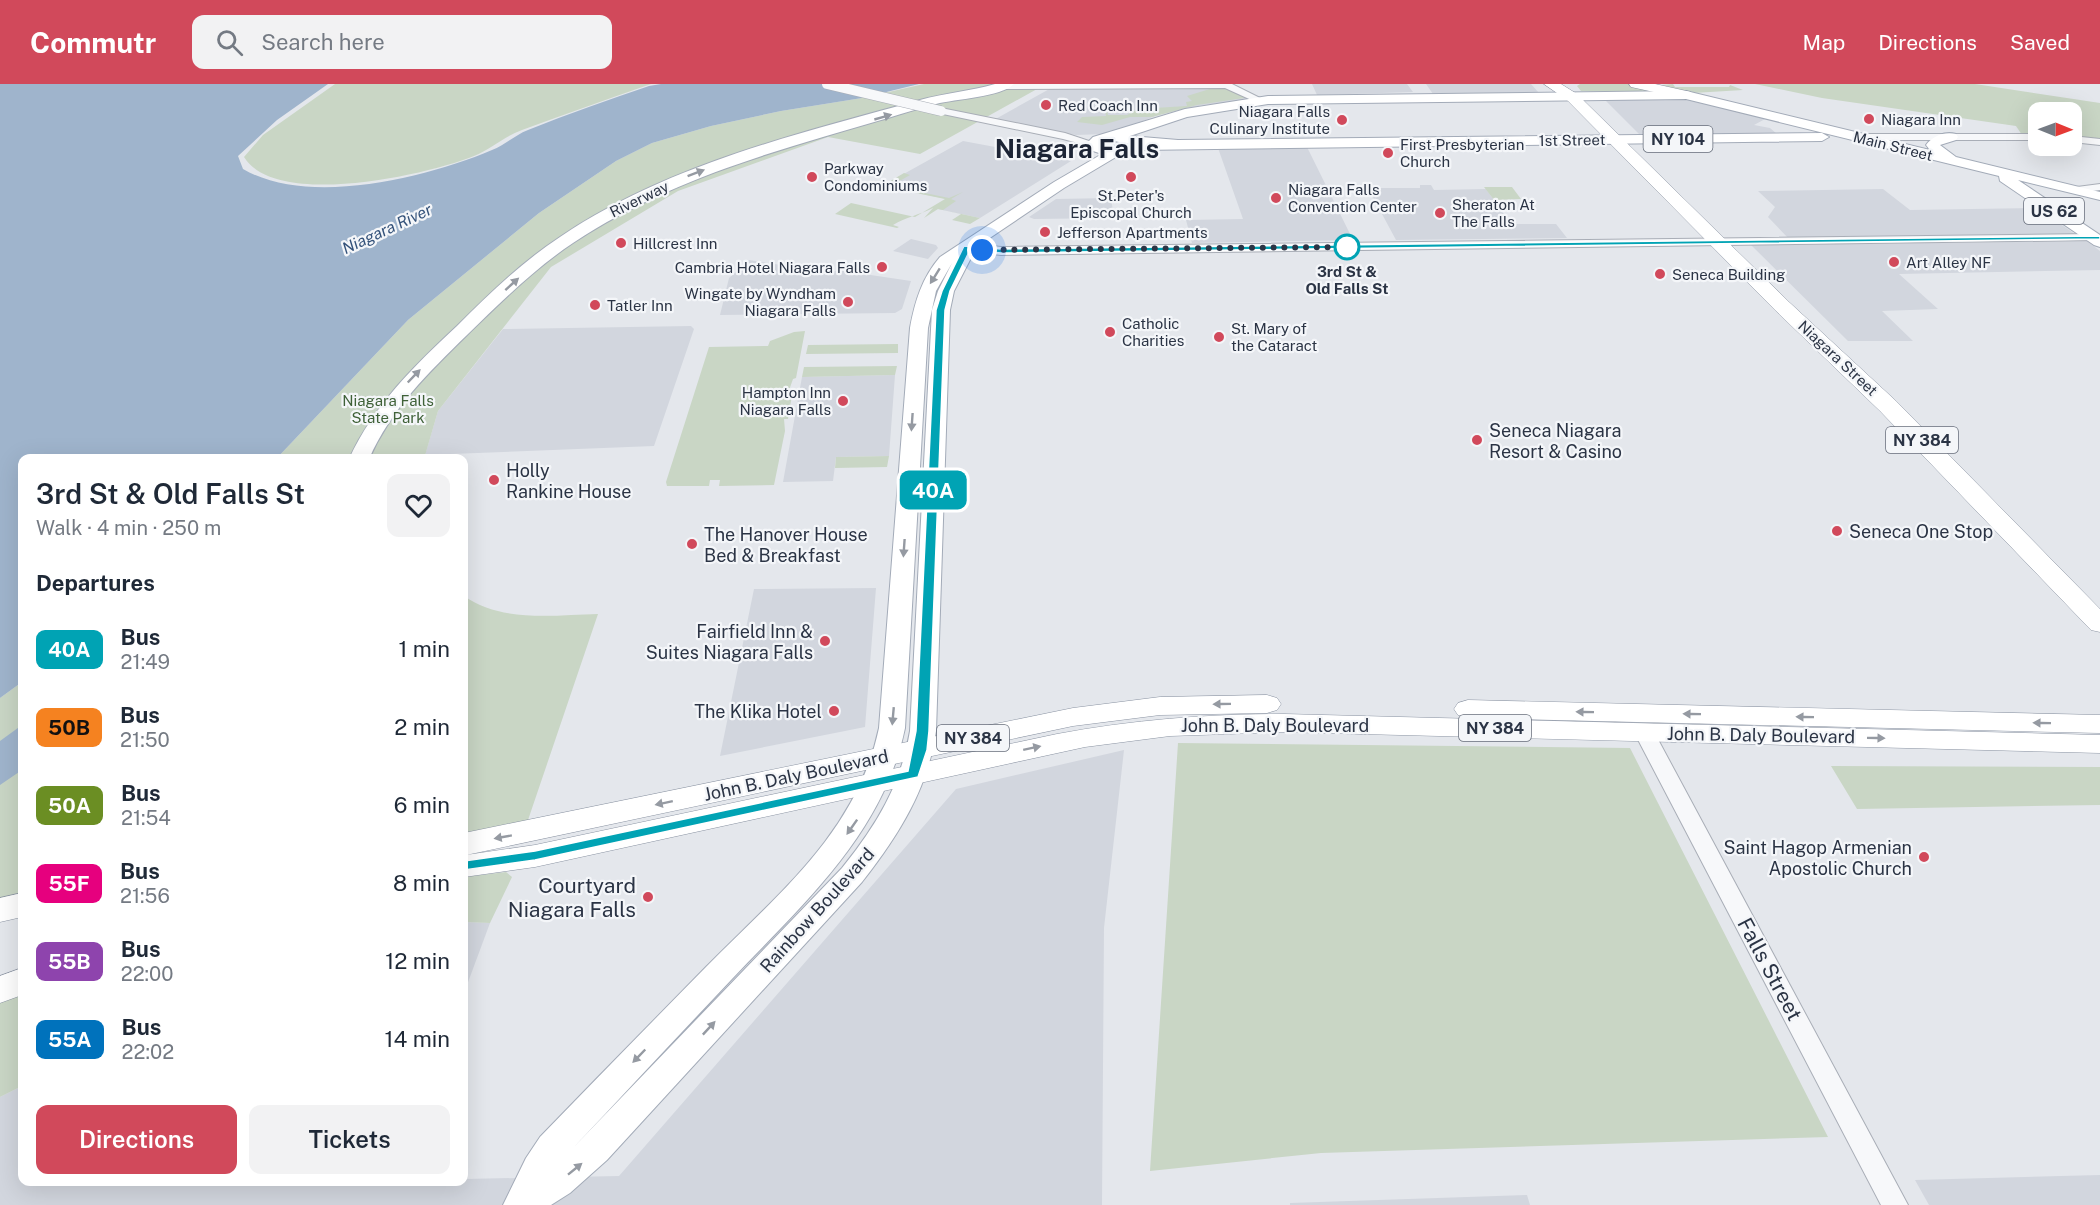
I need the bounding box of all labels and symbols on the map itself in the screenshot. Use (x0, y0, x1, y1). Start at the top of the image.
place label: Red Coach Inn (1058, 97, 1158, 114)
marker: Red Coach Inn (1039, 98, 1053, 112)
north arrow (2028, 102, 2082, 156)
place label: Niagara Falls Culinary Institute (1210, 103, 1330, 137)
place label: Niagara Inn (1881, 111, 1961, 128)
one-way arrow (874, 112, 892, 121)
marker: Niagara Inn (1862, 112, 1876, 126)
marker: Niagara Falls Culinary Institute (1335, 113, 1349, 127)
road number: NY 104 (1644, 126, 1712, 152)
street label: Main Street (1851, 128, 1935, 164)
street label: 1st Street (1538, 131, 1606, 149)
district label: Niagara Falls (995, 133, 1159, 164)
place label: First Presbyterian Church (1400, 136, 1524, 170)
marker: First Presbyterian Church (1381, 146, 1395, 160)
place label: Parkway Condominiums (824, 160, 927, 194)
one-way arrow (687, 168, 705, 177)
marker: Parkway Condominiums (805, 170, 819, 184)
marker: St.Peter's Episcopal Church (1124, 170, 1138, 184)
street label: Riverway (607, 177, 671, 221)
place label: Niagara Falls Convention Center (1288, 181, 1417, 215)
place label: St.Peter's Episcopal Church (1070, 187, 1192, 221)
marker: Niagara Falls Convention Center (1269, 191, 1283, 205)
place label: Sheraton At The Falls (1452, 196, 1535, 230)
road number: US 62 (2024, 198, 2084, 224)
water label: Niagara River (339, 200, 436, 258)
marker: Sheraton At The Falls (1433, 206, 1447, 220)
place label: Jefferson Apartments (1057, 224, 1208, 241)
marker: Jefferson Apartments (1038, 225, 1052, 239)
marker: 3rd St & Old Falls St (1334, 234, 1360, 260)
place label: Hillcrest Inn (633, 235, 718, 252)
your location (967, 235, 997, 265)
marker: Hillcrest Inn (614, 236, 628, 250)
place label: Art Alley NF (1906, 254, 1991, 271)
marker: Art Alley NF (1887, 255, 1901, 269)
place label: Cambria Hotel Niagara Falls (675, 259, 870, 276)
marker: Cambria Hotel Niagara Falls (875, 260, 889, 274)
place label: 3rd St & Old Falls St (1306, 263, 1388, 297)
place label: Seneca Building (1672, 266, 1785, 283)
marker: Seneca Building (1653, 267, 1667, 281)
one-way arrow (930, 268, 941, 284)
one-way arrow (505, 277, 520, 291)
place label: Wingate by Wyndham Niagara Falls (684, 285, 836, 319)
marker: Wingate by Wyndham Niagara Falls (841, 295, 855, 309)
place label: Tatler Inn (607, 297, 673, 314)
marker: Tatler Inn (588, 298, 602, 312)
place label: Catholic Charities (1122, 315, 1184, 349)
street label: Niagara Street (1795, 317, 1881, 399)
place label: St. Mary of the Cataract (1231, 320, 1317, 354)
marker: Catholic Charities (1103, 325, 1117, 339)
marker: St. Mary of the Cataract (1212, 330, 1226, 344)
one-way arrow (407, 370, 421, 384)
place label: Hampton Inn Niagara Falls (739, 384, 831, 418)
park label: Niagara Falls State Park (342, 392, 434, 426)
marker: Hampton Inn Niagara Falls (836, 394, 850, 408)
one-way arrow (908, 412, 917, 431)
place label: Seneca Niagara Resort & Casino (1489, 420, 1622, 462)
road number: NY 384 (1886, 427, 1958, 453)
marker: Seneca Niagara Resort & Casino (1470, 433, 1484, 447)
place label: Holly Rankine House (506, 460, 631, 502)
line badge: 40A (898, 470, 968, 510)
marker: Holly Rankine House (487, 473, 501, 487)
place label: Seneca One Stop (1849, 521, 1993, 542)
place label: The Hanover House Bed & Breakfast (704, 524, 868, 566)
marker: Seneca One Stop (1830, 524, 1844, 538)
marker: The Hanover House Bed & Breakfast (685, 537, 699, 551)
one-way arrow (899, 539, 909, 558)
place label: Fairfield Inn & Suites Niagara Falls (646, 621, 813, 663)
marker: Fairfield Inn & Suites Niagara Falls (818, 634, 832, 648)
one-way arrow (1213, 699, 1232, 709)
place label: The Klika Hotel (694, 701, 822, 722)
marker: The Klika Hotel (827, 704, 841, 718)
one-way arrow (888, 707, 898, 726)
one-way arrow (1576, 707, 1595, 716)
one-way arrow (1682, 710, 1701, 719)
one-way arrow (1795, 712, 1814, 722)
street label: John B. Daly Boulevard (1181, 715, 1369, 736)
road number: NY 384 (1459, 715, 1531, 741)
one-way arrow (2032, 718, 2051, 728)
street label: John B. Daly Boulevard (1667, 723, 1855, 747)
road number: NY 384 (937, 725, 1009, 751)
one-way arrow (1867, 733, 1886, 743)
one-way arrow (1023, 743, 1042, 752)
street label: John B. Daly Boulevard (702, 745, 890, 805)
one-way arrow (655, 799, 674, 808)
one-way arrow (846, 819, 858, 835)
one-way arrow (494, 833, 513, 842)
place label: Saint Hagop Armenian Apostolic Church (1724, 837, 1912, 879)
street label: Rainbow Boulevard (756, 843, 878, 977)
marker: Saint Hagop Armenian Apostolic Church (1917, 850, 1931, 864)
place label: Courtyard Niagara Falls (508, 873, 636, 922)
marker: Courtyard Niagara Falls (641, 890, 655, 904)
street label: Falls Street (1732, 913, 1808, 1025)
one-way arrow (702, 1021, 715, 1036)
one-way arrow (633, 1048, 647, 1062)
one-way arrow (567, 1163, 582, 1176)

